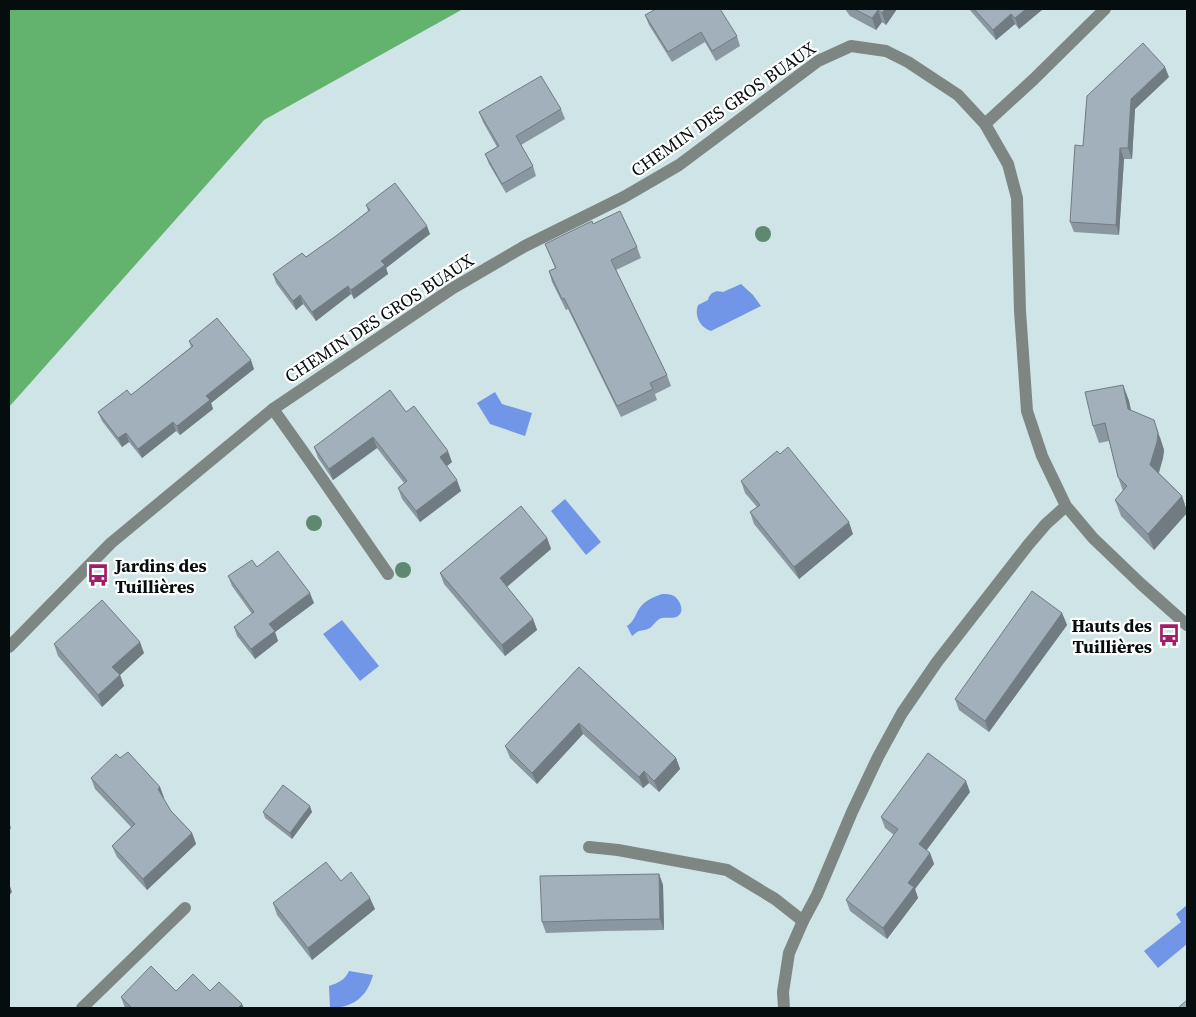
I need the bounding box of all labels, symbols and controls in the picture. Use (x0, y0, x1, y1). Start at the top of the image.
street label: CHEMIN DES GROS BUAUX (625, 35, 821, 182)
street label: CHEMIN DES GROS BUAUX (280, 247, 479, 389)
place label: Jardins des Tuillières (114, 553, 207, 599)
bus stop icon: Jardins des Tuillières (85, 562, 111, 588)
place label: Hauts des Tuillières (1071, 613, 1152, 659)
bus stop icon: Hauts des Tuillières (1156, 622, 1182, 648)

